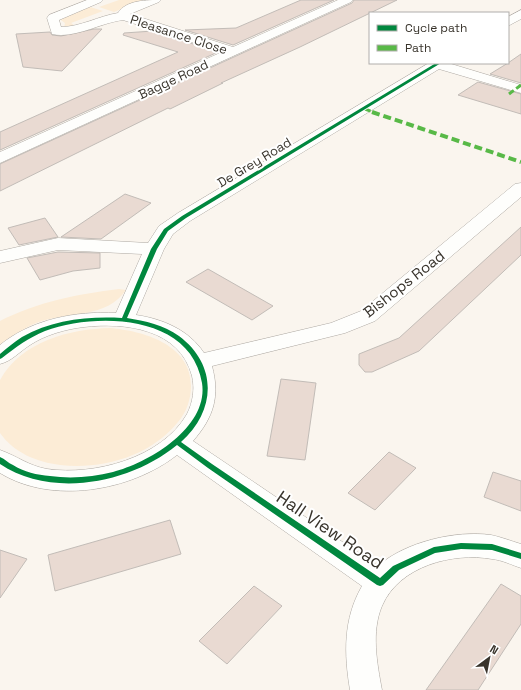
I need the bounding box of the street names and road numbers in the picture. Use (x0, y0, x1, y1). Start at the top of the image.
street label: Pleasance Close (128, 11, 230, 58)
street label: Bagge Road (135, 56, 211, 103)
street label: De Grey Road (214, 134, 295, 191)
street label: Bishops Road (359, 246, 448, 321)
street label: Hall View Road (272, 485, 388, 574)

